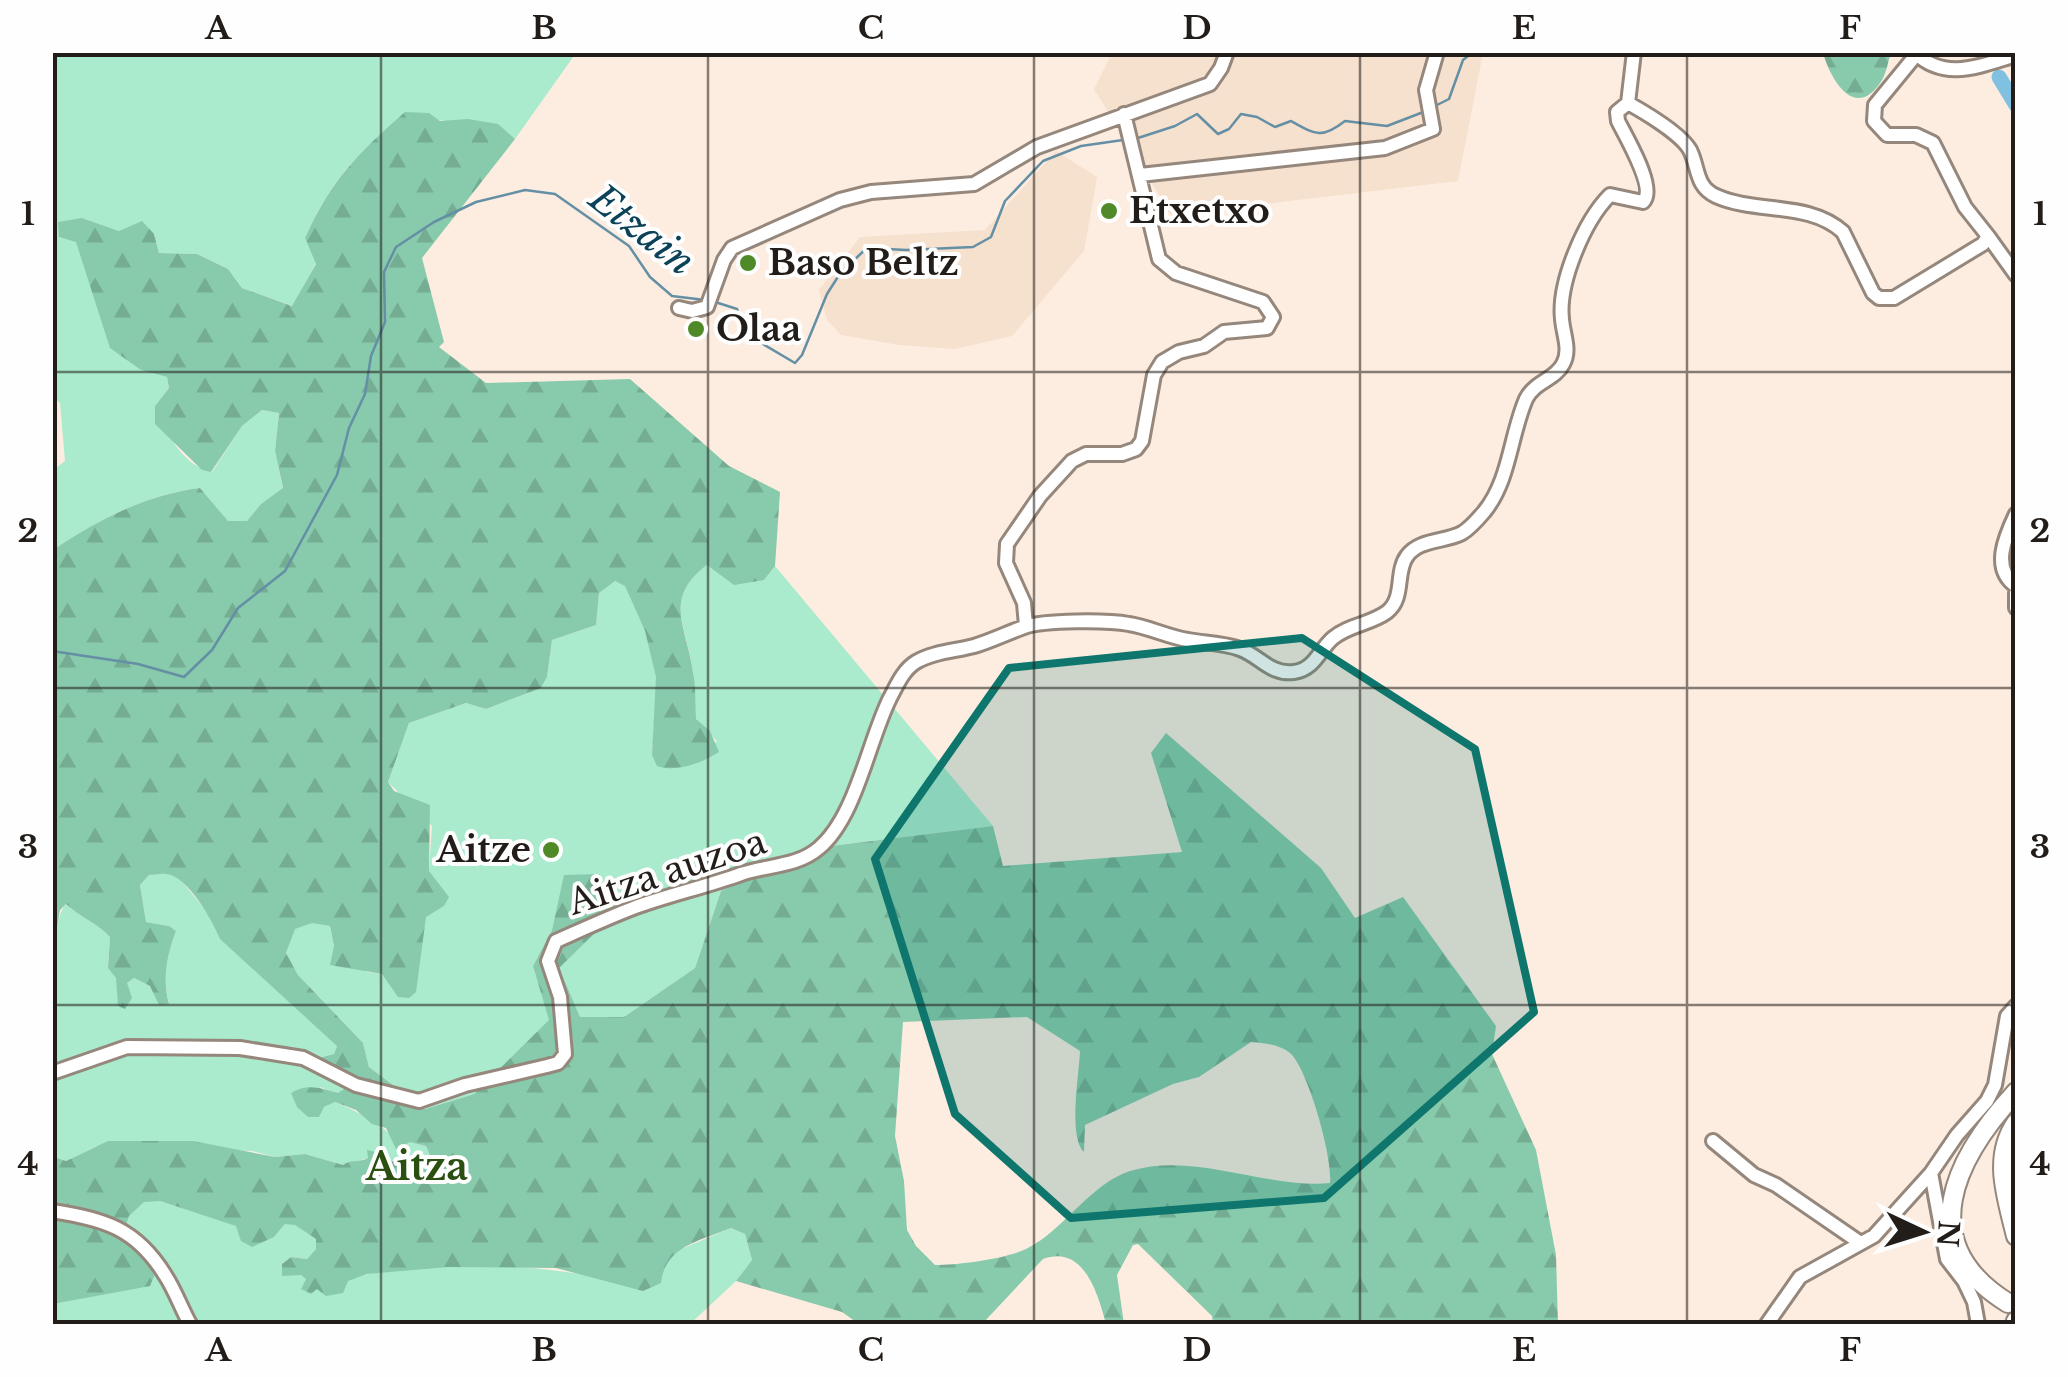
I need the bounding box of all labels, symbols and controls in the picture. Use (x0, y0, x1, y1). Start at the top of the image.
text: A (204, 8, 232, 48)
text: B (531, 8, 557, 48)
text: C (858, 8, 884, 48)
text: D (1182, 8, 1212, 48)
text: E (1512, 8, 1536, 48)
text: F (1839, 8, 1861, 48)
water label: Etzain (580, 174, 704, 285)
place label: Etxetxo (1129, 189, 1270, 232)
text: 1 (21, 194, 35, 234)
text: 1 (2033, 194, 2047, 234)
marker: Etxetxo (1098, 200, 1120, 222)
place label: Baso Beltz (768, 241, 959, 284)
marker: Baso Beltz (737, 252, 759, 274)
place label: Olaa (716, 307, 801, 350)
marker: Olaa (685, 318, 707, 340)
text: 2 (18, 511, 38, 551)
text: 2 (2030, 511, 2050, 551)
street label: Aitza auzoa (562, 819, 772, 924)
text: 3 (18, 827, 38, 867)
text: 3 (2030, 827, 2050, 867)
place label: Aitze (435, 828, 531, 871)
marker: Aitze (540, 839, 562, 861)
district label: Aitza (365, 1143, 468, 1190)
text: 4 (17, 1144, 39, 1184)
text: 4 (2029, 1144, 2051, 1184)
north arrow (1873, 1182, 1973, 1282)
text: N (1929, 1219, 1966, 1248)
text: A (204, 1330, 232, 1370)
text: B (531, 1330, 557, 1370)
text: C (858, 1330, 884, 1370)
text: D (1182, 1330, 1212, 1370)
text: E (1512, 1330, 1536, 1370)
text: F (1839, 1330, 1861, 1370)

